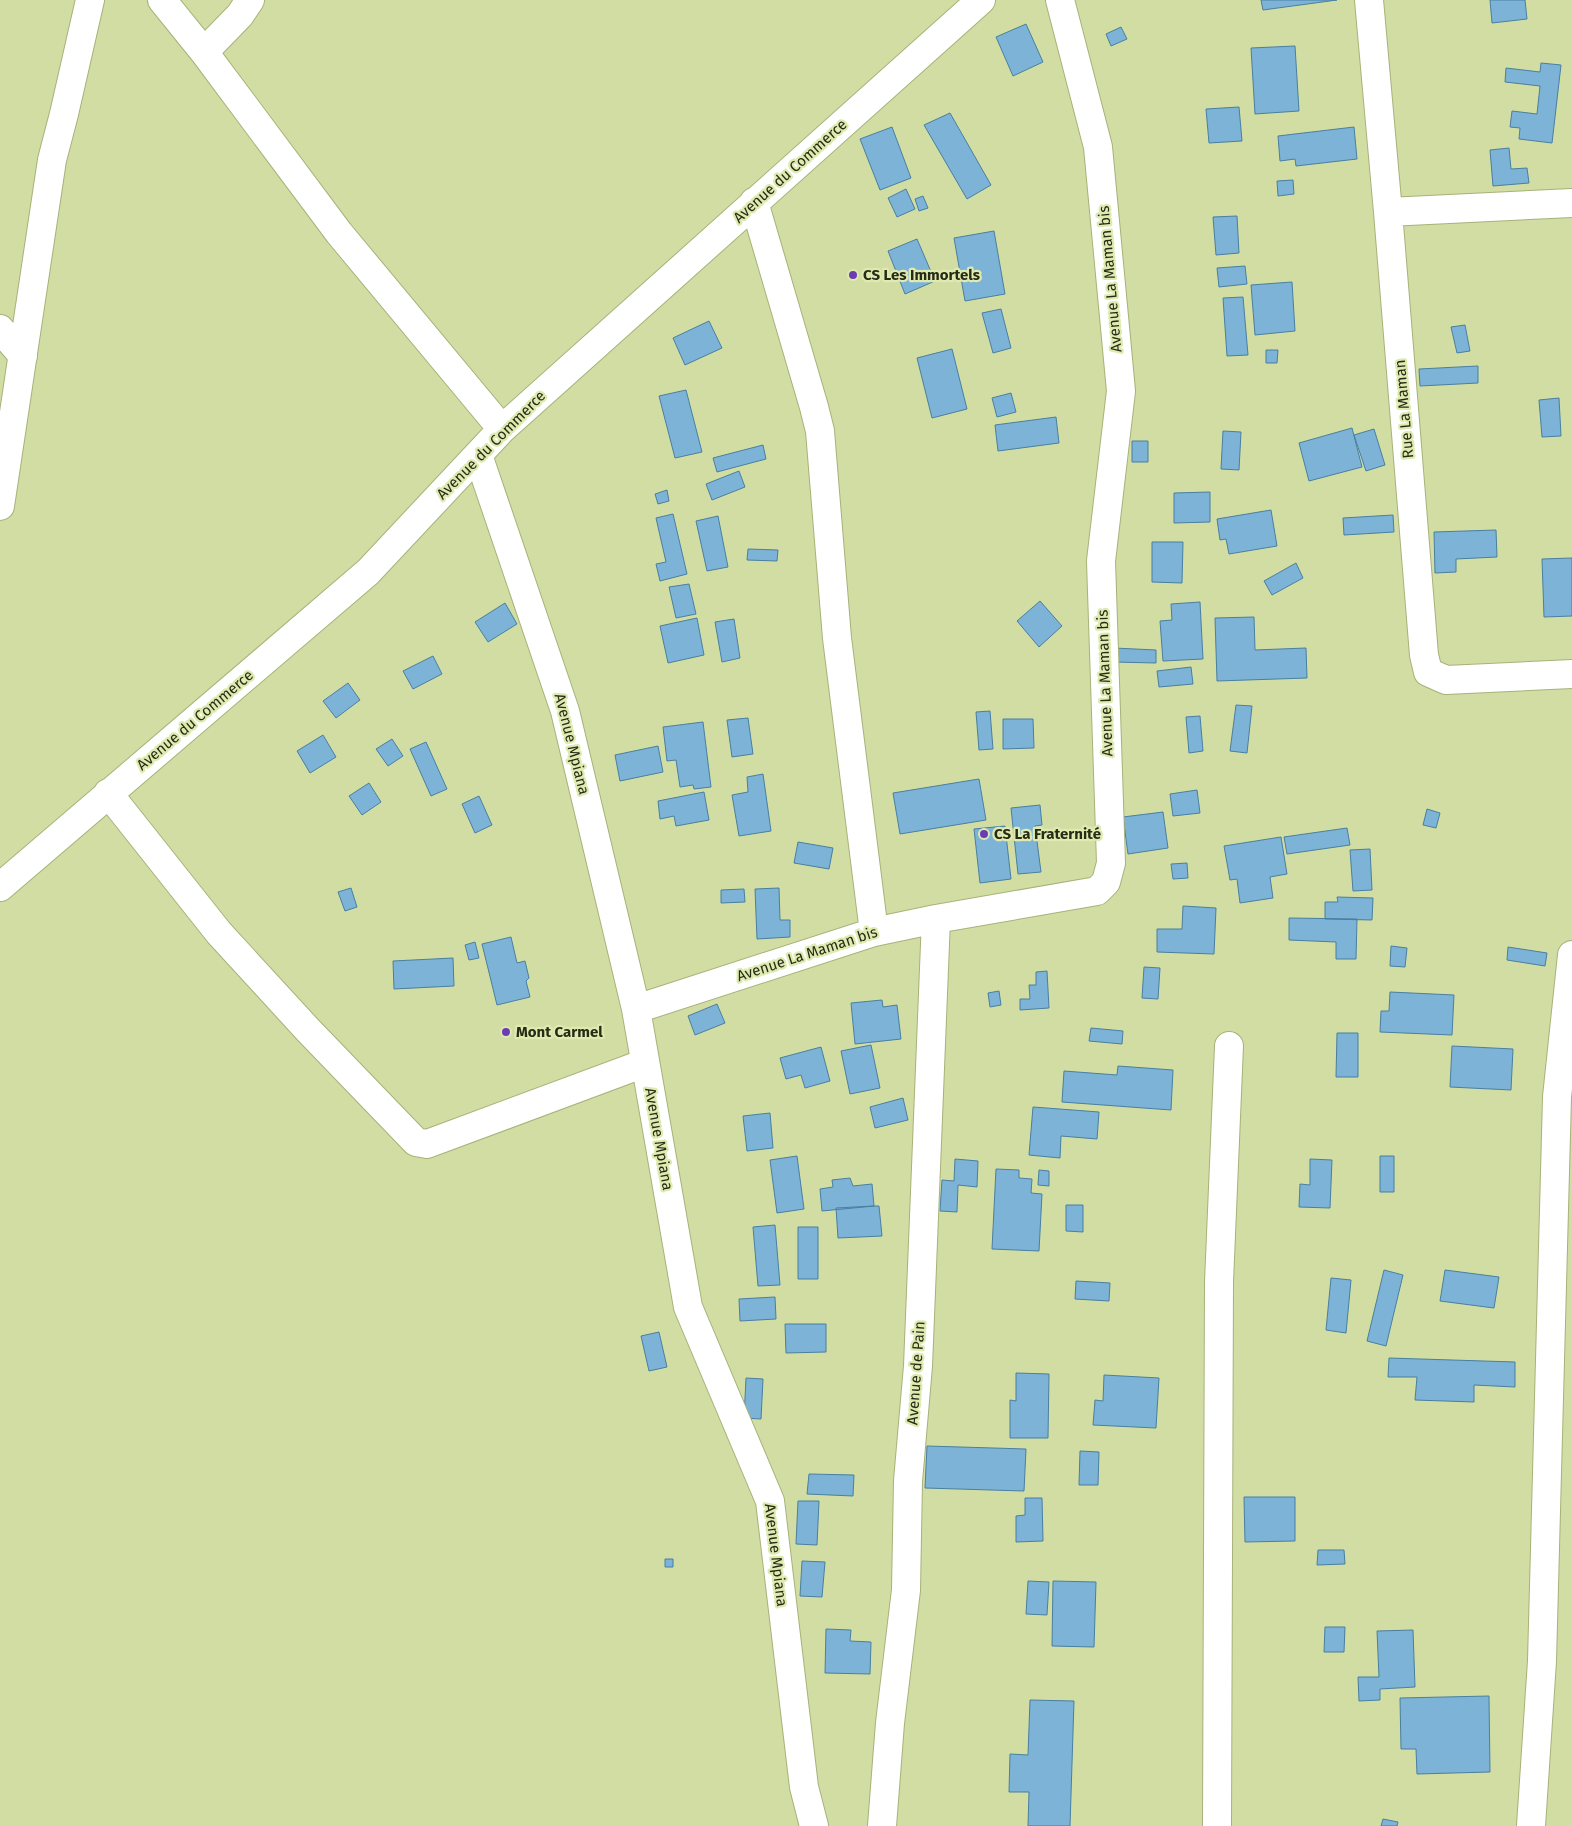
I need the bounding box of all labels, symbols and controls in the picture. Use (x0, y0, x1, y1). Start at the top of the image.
street label: Avenue du Commerce (730, 115, 850, 227)
street label: Avenue La Maman bis (1095, 205, 1125, 353)
place label: CS Les Immortels (863, 266, 980, 284)
marker: CS Les Immortels (847, 269, 859, 281)
street label: Rue La Maman (1391, 359, 1417, 459)
street label: Avenue du Commerce (433, 387, 549, 503)
street label: Avenue La Maman bis (1093, 609, 1117, 757)
street label: Avenue du Commerce (133, 666, 257, 774)
street label: Avenue Mpiana (551, 692, 593, 796)
place label: CS La Fraternité (994, 825, 1101, 843)
marker: CS La Fraternité (978, 828, 990, 840)
street label: Avenue La Maman bis (734, 923, 880, 985)
place label: Mont Carmel (516, 1023, 603, 1041)
marker: Mont Carmel (500, 1026, 512, 1038)
street label: Avenue Mpiana (641, 1086, 677, 1192)
street label: Avenue de Pain (903, 1321, 929, 1425)
street label: Avenue Mpiana (761, 1502, 791, 1608)

